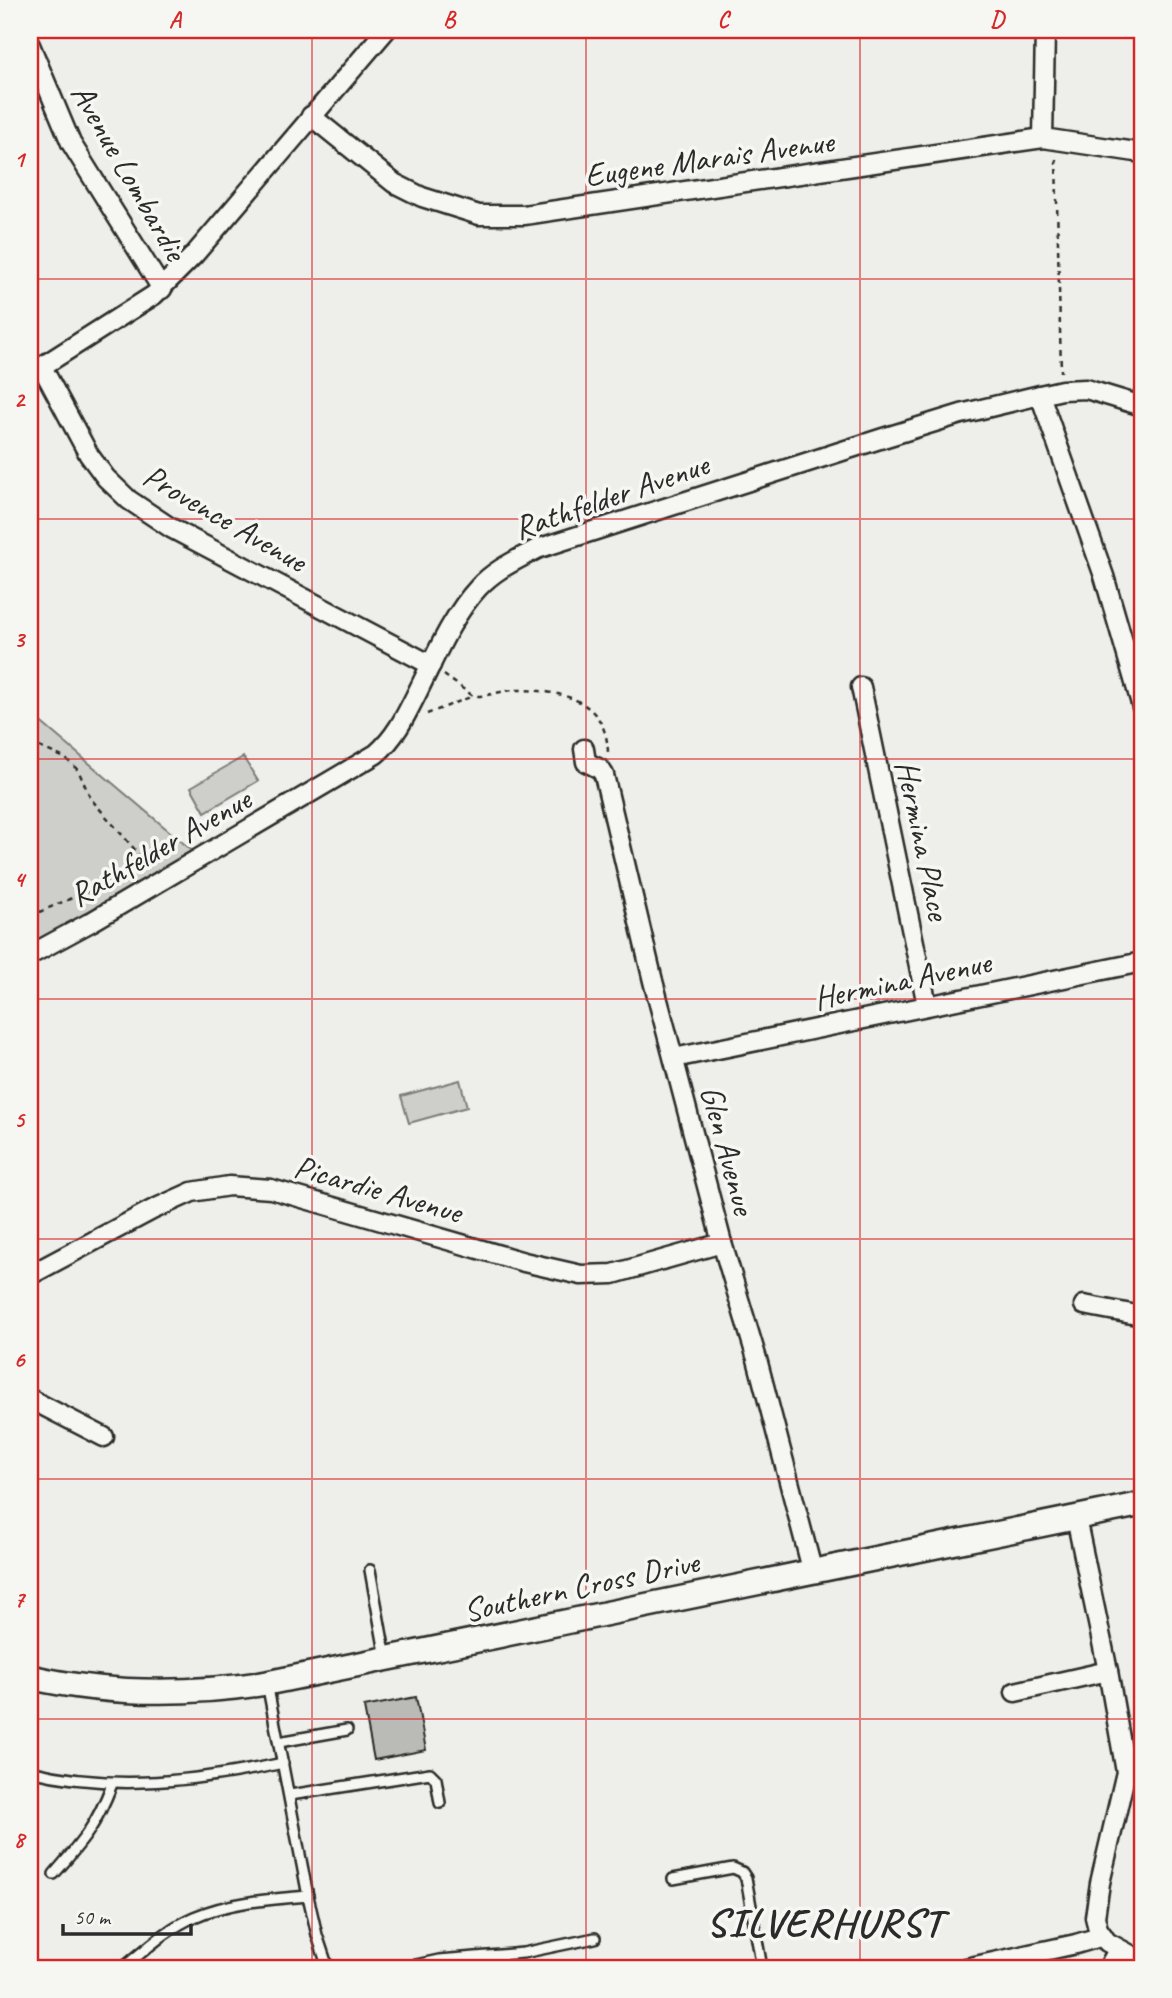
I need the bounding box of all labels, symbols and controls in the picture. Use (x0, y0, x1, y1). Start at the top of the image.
text: A (169, 5, 183, 34)
text: B (443, 5, 457, 34)
text: C (718, 5, 732, 34)
text: D (990, 5, 1006, 34)
street label: Avenue Lombardie (61, 76, 198, 270)
street label: Eugene Marais Avenue (582, 119, 838, 196)
text: 1 (14, 145, 27, 174)
text: 2 (14, 385, 27, 414)
street label: Rathfelder Avenue (508, 442, 716, 549)
street label: Provence Avenue (136, 454, 316, 583)
text: 3 (14, 625, 27, 654)
street label: Hermina Place (886, 756, 961, 926)
street label: Rathfelder Avenue (62, 777, 260, 916)
text: 4 (14, 865, 27, 894)
street label: Hermina Avenue (810, 940, 996, 1019)
street label: Glen Avenue (691, 1081, 766, 1221)
text: 5 (14, 1105, 26, 1134)
street label: Picardie Avenue (289, 1145, 469, 1234)
text: 6 (14, 1345, 27, 1374)
street label: Southern Cross Drive (460, 1540, 705, 1631)
text: 7 (14, 1585, 27, 1614)
text: 8 (14, 1825, 27, 1854)
scale bar (63, 1893, 191, 1937)
district label: SILVERHURST (706, 1898, 950, 1948)
text: 50 m (74, 1904, 112, 1930)

